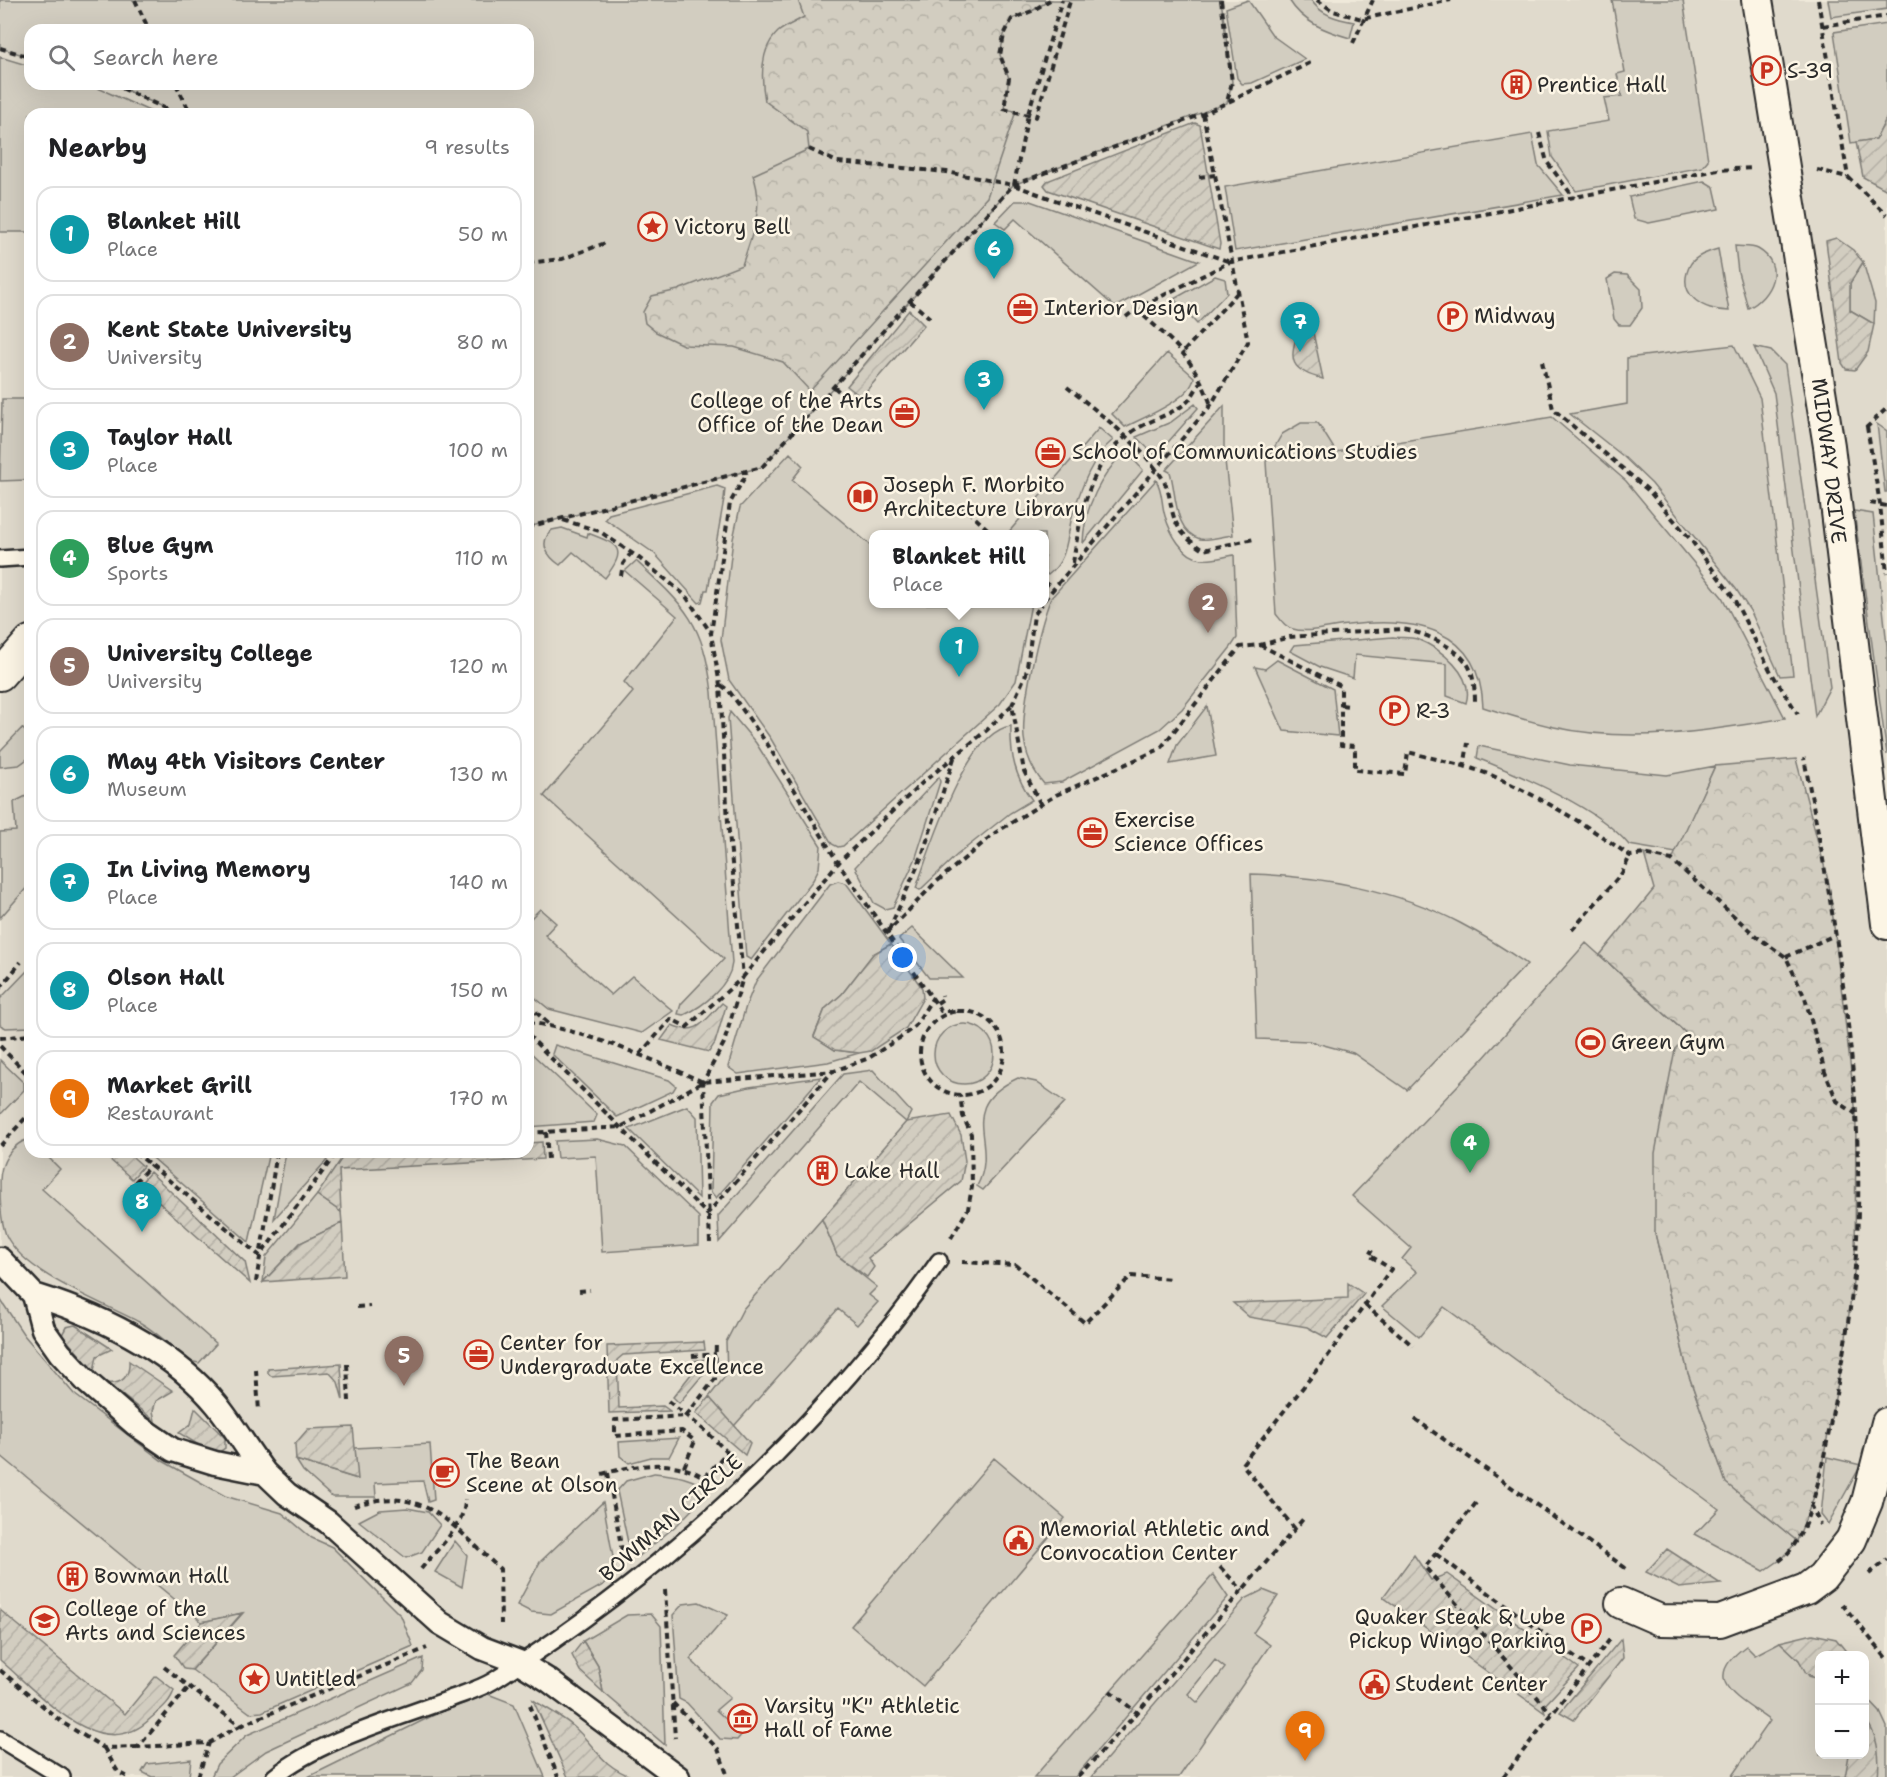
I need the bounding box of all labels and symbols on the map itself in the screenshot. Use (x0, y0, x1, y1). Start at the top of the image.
parking icon: S-39 (1750, 55, 1782, 87)
place label: S-39 (1787, 57, 1833, 85)
building icon: Prentice Hall (1500, 69, 1532, 101)
place label: Prentice Hall (1537, 71, 1667, 99)
place icon: Victory Bell (637, 211, 669, 243)
place label: Victory Bell (674, 213, 791, 241)
pin: 6 (974, 230, 1014, 279)
office icon: Interior Design (1007, 292, 1039, 324)
place label: Interior Design (1044, 294, 1199, 322)
parking icon: Midway (1437, 300, 1469, 332)
pin: 7 (1280, 302, 1320, 352)
place label: Midway (1474, 302, 1556, 330)
pin: 3 (964, 360, 1004, 410)
street label: MIDWAY DRIVE (1805, 376, 1853, 546)
place label: College of the Arts Office of the Dean (690, 387, 883, 439)
office icon: College of the Arts Office of the Dean (888, 397, 920, 429)
office icon: School of Communications Studies (1035, 436, 1067, 468)
place label: School of Communications Studies (1072, 438, 1418, 466)
place label: Joseph F. Morbito Architecture Library (883, 471, 1086, 523)
library icon: Joseph F. Morbito Architecture Library (846, 481, 878, 513)
pin: 2 (1188, 584, 1228, 633)
pin: 1 (940, 628, 978, 677)
parking icon: R-3 (1379, 695, 1411, 727)
place label: R-3 (1416, 697, 1450, 725)
place label: Exercise Science Offices (1114, 806, 1264, 858)
office icon: Exercise Science Offices (1077, 816, 1109, 848)
your location (888, 943, 917, 972)
sports icon: Green Gym (1574, 1026, 1606, 1058)
place label: Green Gym (1611, 1028, 1725, 1056)
pin: 4 (1450, 1124, 1490, 1173)
building icon: Lake Hall (807, 1155, 839, 1187)
place label: Lake Hall (844, 1157, 940, 1185)
pin: 8 (122, 1182, 162, 1232)
place label: Center for Undergraduate Excellence (500, 1329, 764, 1381)
pin: 5 (384, 1336, 424, 1386)
office icon: Center for Undergraduate Excellence (463, 1339, 495, 1371)
place label: The Bean Scene at Olson (466, 1447, 618, 1499)
street label: BOWMAN CIRCLE (593, 1448, 749, 1588)
cafe icon: The Bean Scene at Olson (429, 1457, 461, 1489)
place label: Memorial Athletic and Convocation Center (1040, 1515, 1270, 1567)
public building icon: Memorial Athletic and Convocation Center (1003, 1525, 1035, 1557)
building icon: Bowman Hall (57, 1560, 89, 1592)
place label: Bowman Hall (94, 1562, 230, 1590)
place label: College of the Arts and Sciences (65, 1595, 246, 1647)
place label: Quaker Steak & Lube Pickup Wingo Parking (1349, 1603, 1566, 1655)
school or university icon: College of the Arts and Sciences (28, 1605, 60, 1637)
parking icon: Quaker Steak & Lube Pickup Wingo Parking (1571, 1613, 1603, 1645)
place icon: Untitled (238, 1663, 270, 1695)
place label: Untitled (275, 1665, 356, 1693)
public building icon: Student Center (1358, 1668, 1390, 1700)
place label: Student Center (1395, 1670, 1548, 1698)
place label: Varsity "K" Athletic Hall of Fame (764, 1692, 960, 1744)
museum icon: Varsity "K" Athletic Hall of Fame (727, 1702, 759, 1734)
pin: 9 (1286, 1712, 1324, 1761)

